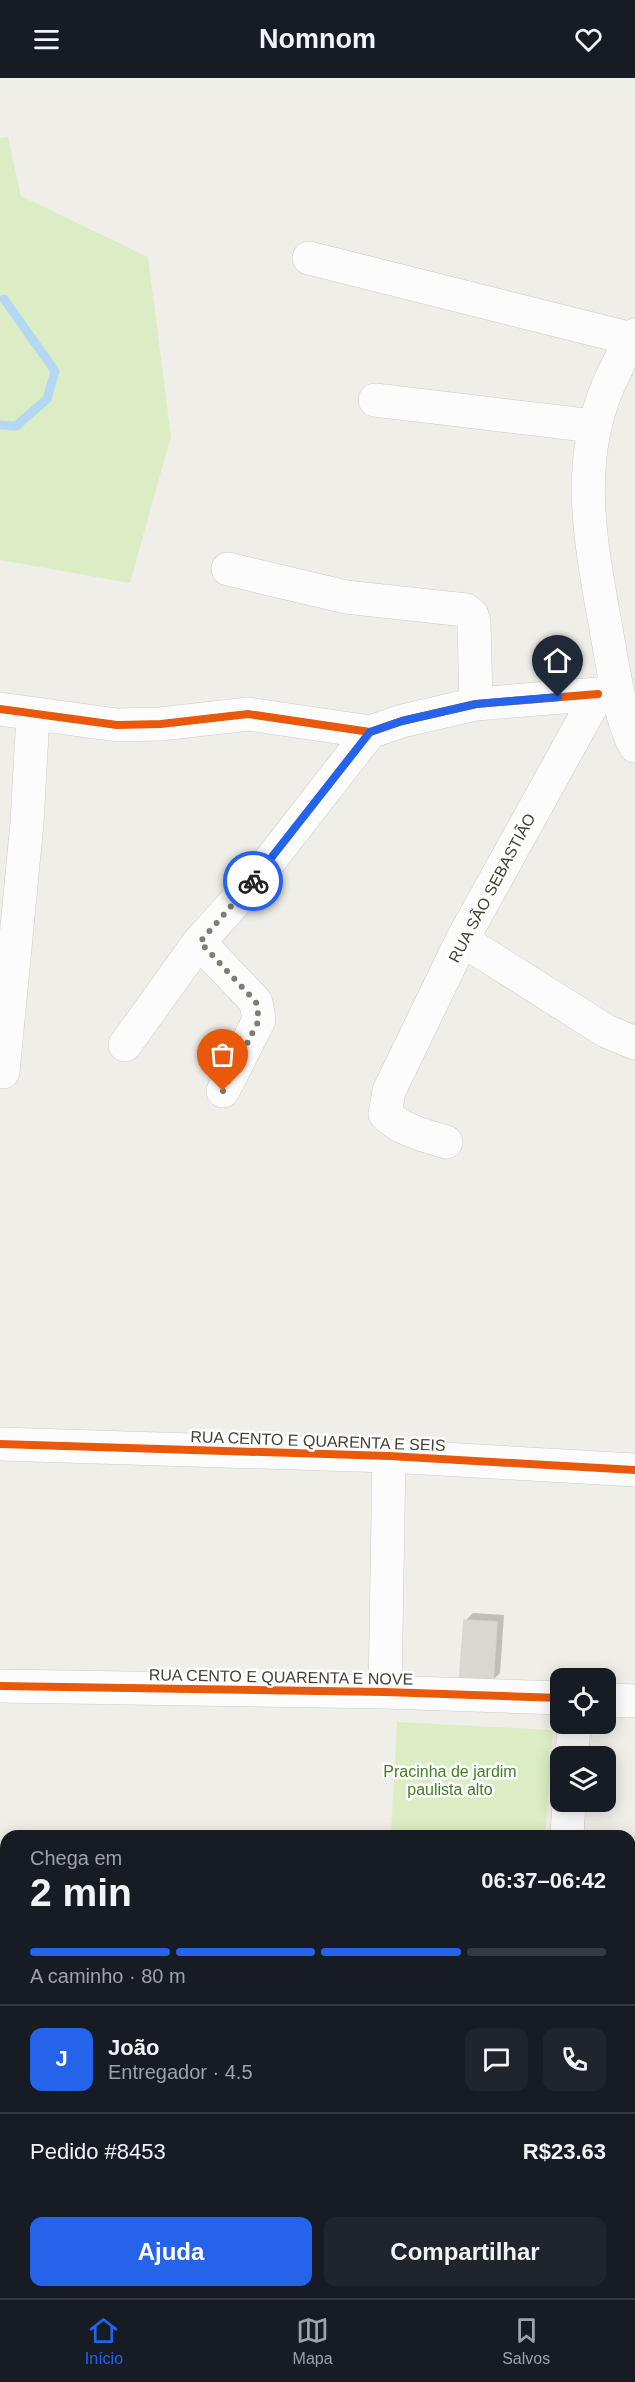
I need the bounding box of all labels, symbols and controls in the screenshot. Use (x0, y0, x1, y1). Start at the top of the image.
icon: menu (30, 23, 63, 56)
icon: heart (572, 23, 605, 56)
text: Nomnom (259, 24, 376, 54)
pin (532, 635, 583, 697)
icon: home (541, 644, 574, 677)
street label: RUA SÃO SEBASTIÃO (444, 810, 539, 965)
courier (223, 851, 283, 911)
icon: bike (237, 865, 270, 898)
pin (197, 1029, 248, 1091)
icon: bag (206, 1038, 239, 1071)
street label: RUA CENTO E QUARENTA E SEIS (190, 1428, 446, 1454)
street label: RUA CENTO E QUARENTA E NOVE (149, 1666, 413, 1688)
map controls (550, 1668, 616, 1812)
button: locate (550, 1668, 616, 1734)
button: layers (550, 1746, 616, 1812)
park label: Pracinha de jardim paulista alto (383, 1763, 517, 1798)
text: Chega em (30, 1847, 122, 1869)
text: 06:37–06:42 (481, 1868, 606, 1893)
text: 2 min (30, 1871, 132, 1914)
text: A caminho · 80 m (30, 1965, 186, 1987)
button: chat (465, 2028, 528, 2091)
button: phone (543, 2028, 606, 2091)
text: João (108, 2035, 159, 2060)
text: J (55, 2046, 68, 2071)
text: Entregador · 4.5 (108, 2061, 253, 2083)
text: Pedido #8453 (30, 2139, 166, 2164)
text: R$23.63 (523, 2139, 606, 2164)
button: Ajuda (30, 2217, 312, 2286)
button: Compartilhar (324, 2217, 606, 2286)
tab: Início (85, 2314, 123, 2368)
tab: Mapa (293, 2314, 333, 2368)
tab: Salvos (502, 2314, 550, 2368)

